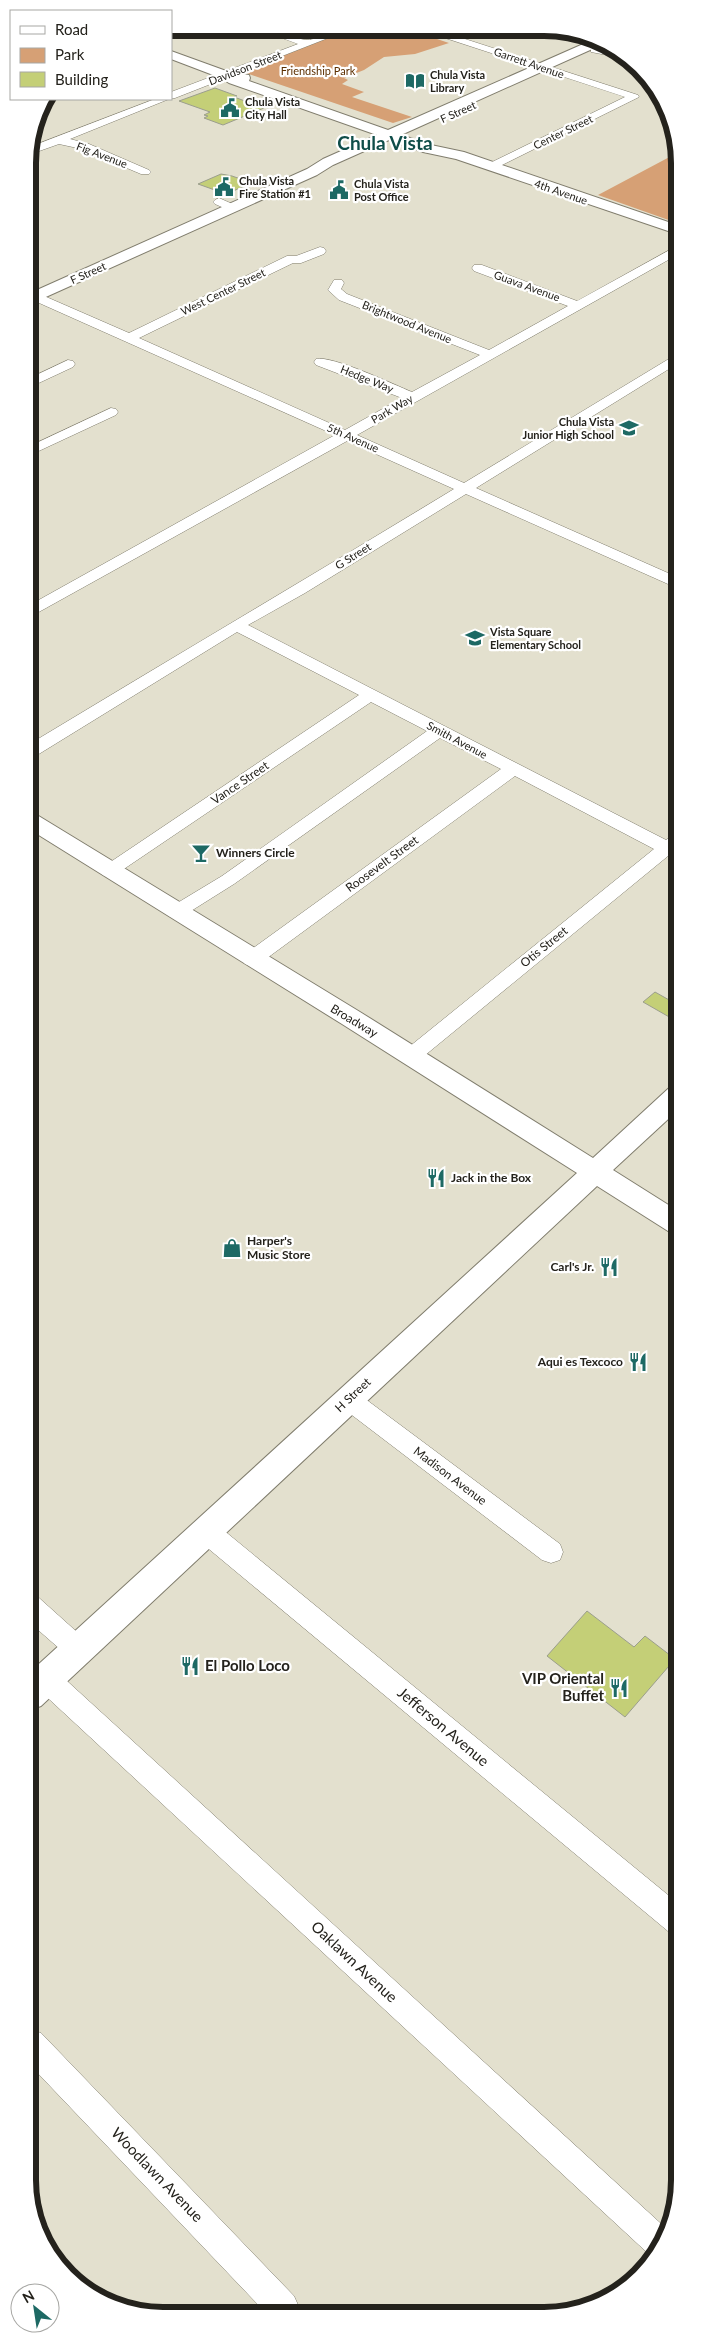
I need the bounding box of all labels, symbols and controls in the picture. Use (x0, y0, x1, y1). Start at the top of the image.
legend (10, 10, 172, 100)
text: Road (55, 20, 88, 38)
street label: Garrett Avenue (492, 44, 566, 81)
text: Park (55, 45, 85, 63)
street label: Davidson Street (207, 48, 283, 87)
park label: Friendship Park (281, 64, 356, 77)
place label: Chula Vista Library (430, 68, 485, 94)
text: Building (55, 70, 108, 88)
library icon: Chula Vista Library (404, 70, 426, 92)
place label: Chula Vista City Hall (245, 95, 300, 121)
public building icon: Chula Vista City Hall (219, 97, 241, 119)
street label: F Street (438, 98, 478, 125)
street label: Center Street (531, 112, 595, 152)
district label: Chula Vista (337, 131, 433, 154)
street label: Fig Avenue (75, 139, 130, 170)
place label: Chula Vista Fire Station #1 (239, 174, 311, 200)
public building icon: Chula Vista Fire Station #1 (213, 176, 235, 198)
street label: 4th Avenue (533, 176, 590, 207)
place label: Chula Vista Post Office (354, 177, 409, 203)
public building icon: Chula Vista Post Office (328, 179, 350, 201)
street label: F Street (68, 259, 108, 286)
street label: West Center Street (178, 265, 267, 318)
street label: Guava Avenue (492, 268, 562, 304)
street label: Brightwood Avenue (361, 298, 454, 346)
street label: Hedge Way (339, 362, 396, 395)
street label: Park Way (369, 391, 415, 426)
place label: Chula Vista Junior High School (523, 415, 614, 441)
school or university icon: Chula Vista Junior High School (618, 417, 640, 439)
street label: 5th Avenue (325, 420, 381, 455)
street label: G Street (332, 539, 373, 572)
place label: Vista Square Elementary School (489, 625, 581, 651)
school or university icon: Vista Square Elementary School (464, 627, 486, 649)
street label: Smith Avenue (425, 718, 490, 761)
street label: Vance Street (208, 757, 272, 807)
street label: Roosevelt Street (342, 832, 422, 895)
bar icon: Winners Circle (190, 842, 212, 864)
place label: Winners Circle (216, 845, 295, 860)
street label: Otis Street (517, 922, 571, 970)
street label: Broadway (328, 1001, 381, 1041)
restaurant icon: Jack in the Box (425, 1167, 447, 1189)
place label: Jack in the Box (451, 1170, 532, 1185)
place label: Harper's Music Store (247, 1233, 311, 1262)
shop icon: Harper's Music Store (221, 1237, 243, 1259)
restaurant icon: Carl's Jr. (598, 1256, 620, 1278)
place label: Carl's Jr. (550, 1259, 594, 1274)
restaurant icon: Aqui es Texcoco (627, 1351, 649, 1373)
place label: Aqui es Texcoco (537, 1354, 623, 1369)
street label: H Street (332, 1374, 374, 1415)
street label: Madison Avenue (411, 1443, 490, 1508)
restaurant icon: El Pollo Loco (179, 1655, 201, 1677)
place label: El Pollo Loco (205, 1656, 290, 1674)
place label: VIP Oriental Buffet (521, 1669, 604, 1704)
restaurant icon: VIP Oriental Buffet (608, 1677, 630, 1699)
street label: Jefferson Avenue (394, 1683, 493, 1770)
street label: Oaklawn Avenue (308, 1917, 401, 2006)
street label: Woodlawn Avenue (108, 2123, 207, 2225)
north arrow (10, 2283, 60, 2333)
text: N (19, 2286, 37, 2306)

